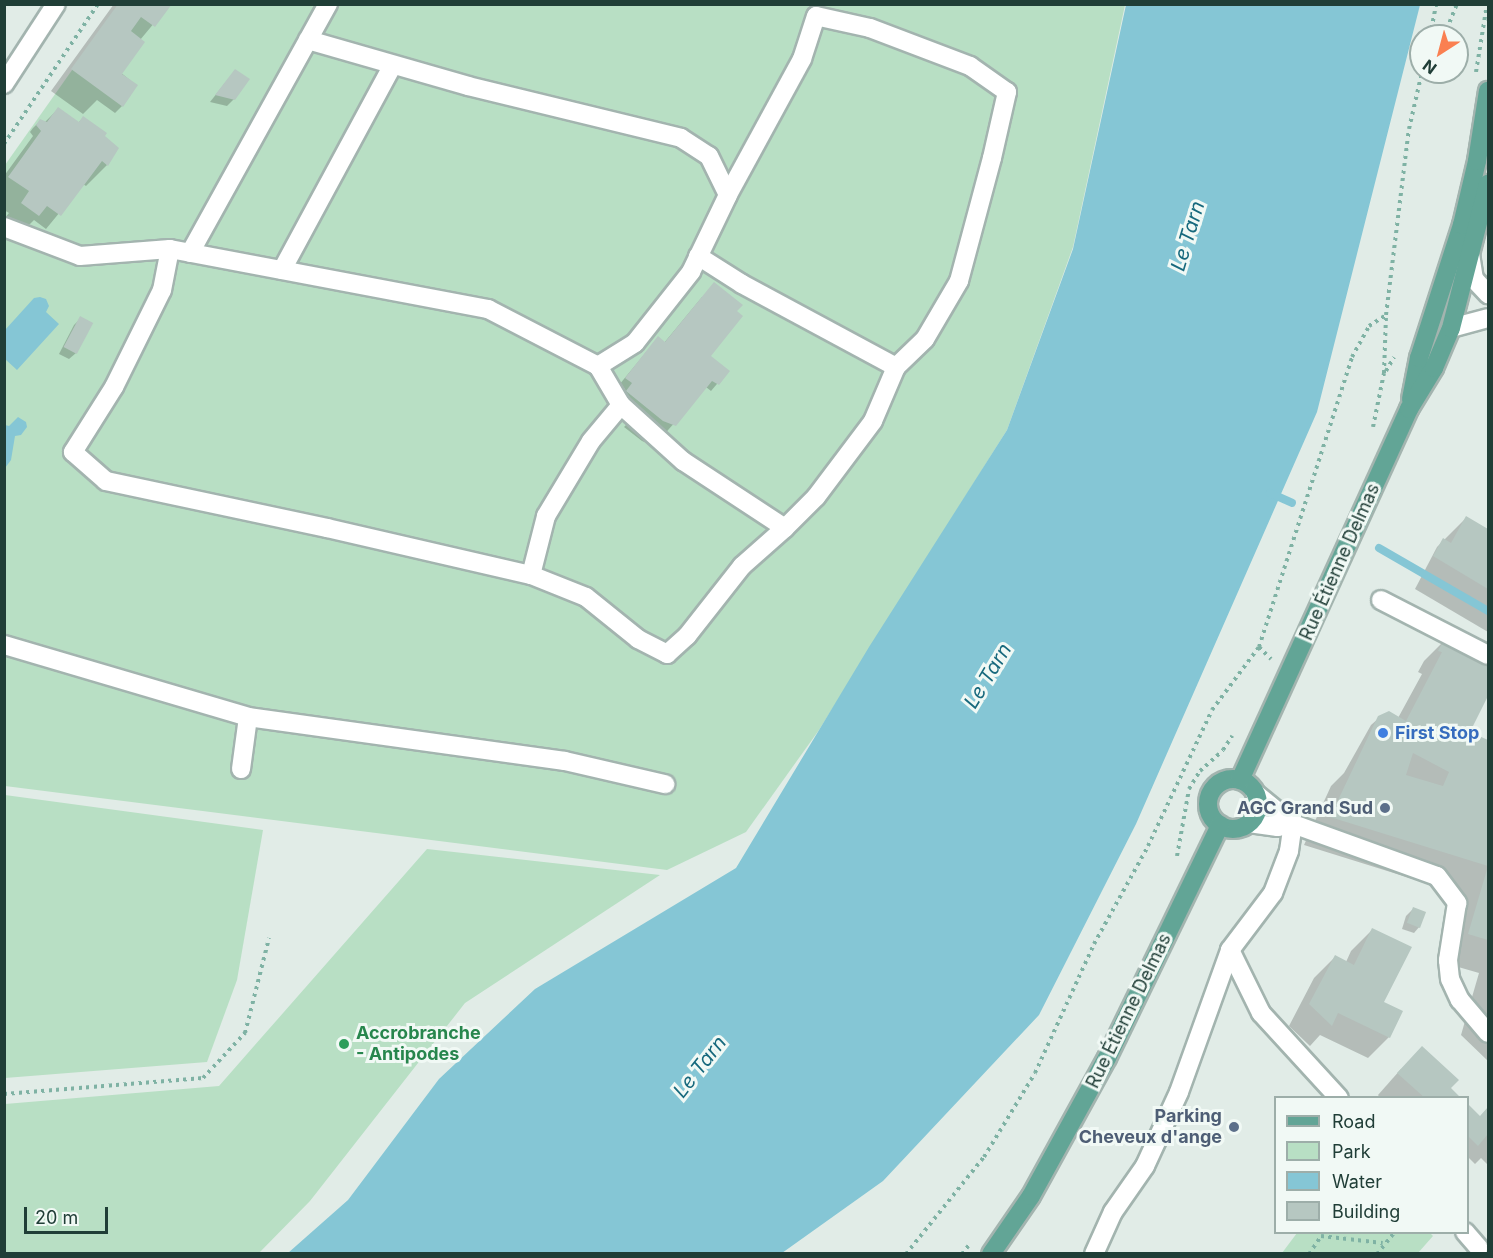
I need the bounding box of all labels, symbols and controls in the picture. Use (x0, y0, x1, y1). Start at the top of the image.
north arrow (1409, 24, 1469, 84)
text: N (1419, 55, 1440, 79)
water label: Le Tarn (1166, 198, 1210, 274)
street label: Rue Étienne Delmas (1296, 480, 1384, 644)
water label: Le Tarn (959, 639, 1017, 713)
place label: First Stop (1395, 722, 1479, 744)
marker: First Stop (1376, 726, 1390, 740)
place label: AGC Grand Sud (1237, 797, 1373, 819)
marker: AGC Grand Sud (1378, 801, 1392, 815)
street label: Rue Étienne Delmas (1082, 930, 1176, 1092)
place label: Accrobranche - Antipodes (356, 1023, 481, 1066)
water label: Le Tarn (668, 1031, 732, 1103)
marker: Accrobranche - Antipodes (337, 1037, 351, 1051)
legend (1274, 1096, 1469, 1234)
place label: Parking Cheveux d'ange (1079, 1106, 1222, 1148)
text: Road (1332, 1111, 1375, 1132)
marker: Parking Cheveux d'ange (1227, 1120, 1241, 1134)
text: Park (1332, 1141, 1371, 1162)
text: Water (1332, 1171, 1382, 1192)
scale bar (27, 1195, 111, 1233)
text: Building (1332, 1201, 1400, 1222)
text: 20 m (35, 1207, 78, 1228)

